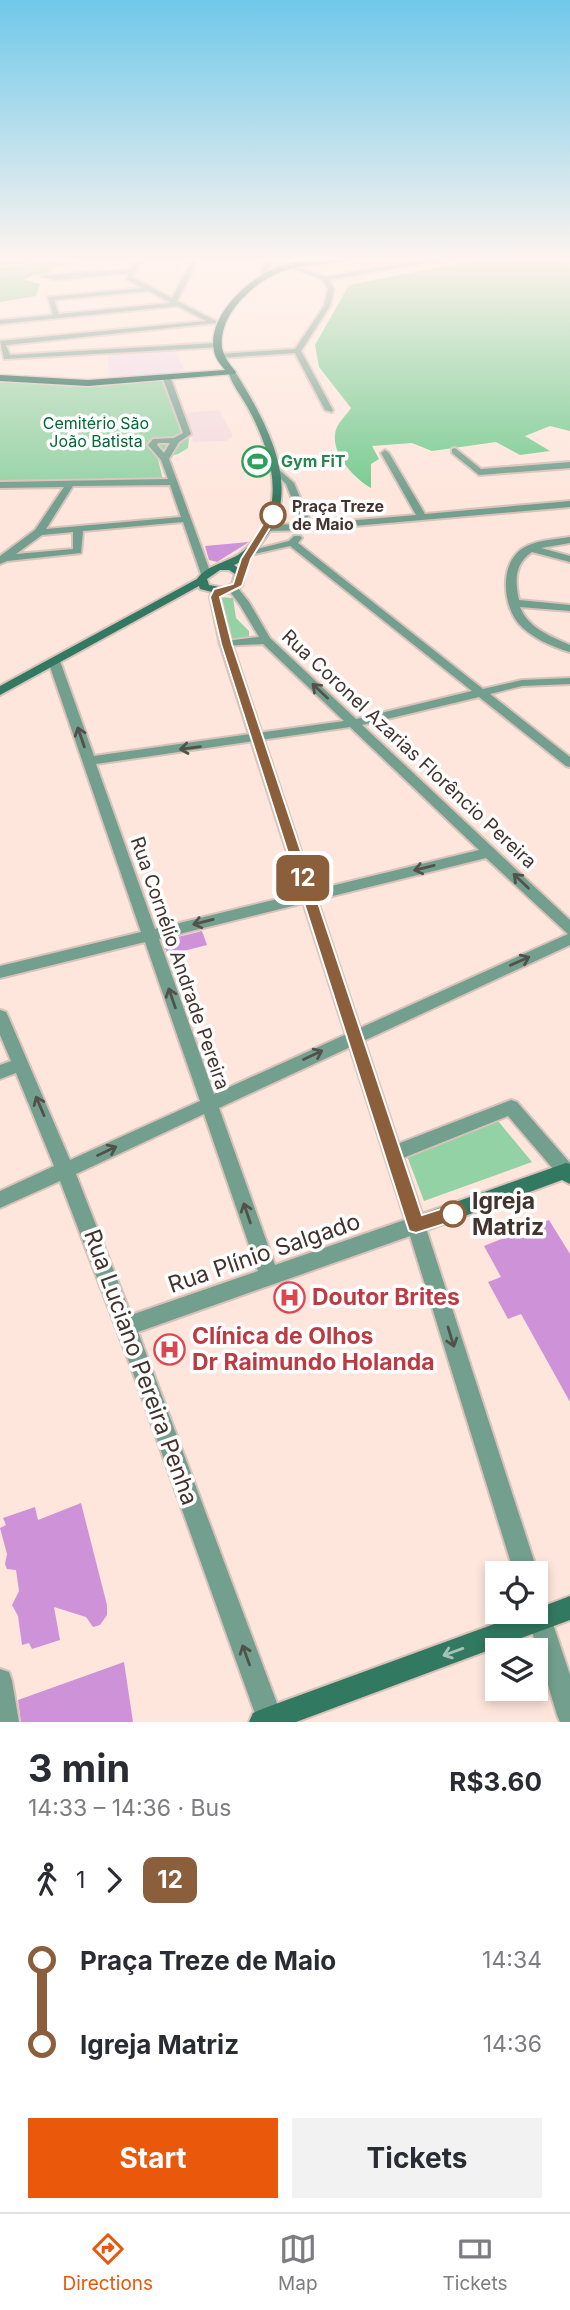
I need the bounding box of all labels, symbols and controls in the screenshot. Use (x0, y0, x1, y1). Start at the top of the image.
park label: Cemitério São João Batista (43, 413, 149, 451)
sports icon: Gym FiT (241, 444, 275, 478)
place label: Gym FiT (281, 451, 346, 471)
place label: Praça Treze de Maio (292, 496, 384, 534)
marker: Praça Treze de Maio (260, 502, 286, 528)
street label: Rua Coronel Azarias Florêncio Pereira (277, 625, 541, 873)
one-way arrow (312, 683, 329, 700)
one-way arrow (74, 726, 86, 748)
one-way arrow (179, 742, 202, 755)
street label: Rua Cornélio Andrade Pereira (126, 834, 234, 1092)
line badge: 12 (272, 855, 334, 901)
one-way arrow (413, 862, 436, 875)
text: 12 (290, 863, 316, 892)
one-way arrow (513, 873, 530, 890)
one-way arrow (192, 916, 215, 929)
one-way arrow (509, 954, 530, 967)
one-way arrow (165, 987, 177, 1009)
one-way arrow (302, 1048, 323, 1061)
one-way arrow (32, 1096, 45, 1118)
one-way arrow (95, 1144, 117, 1157)
place label: Igreja Matriz (472, 1187, 544, 1241)
marker: Igreja Matriz (440, 1201, 466, 1227)
one-way arrow (240, 1202, 252, 1224)
street label: Rua Plínio Salgado (164, 1207, 364, 1299)
street label: Rua Luciano Pereira Penha (78, 1225, 204, 1509)
hospital icon: Doutor Brites (272, 1280, 306, 1314)
place label: Doutor Brites (312, 1283, 460, 1311)
place label: Clínica de Olhos Dr Raimundo Holanda (192, 1322, 435, 1376)
one-way arrow (446, 1325, 458, 1347)
hospital icon: Clínica de Olhos Dr Raimundo Holanda (152, 1332, 186, 1366)
map controls (485, 1561, 548, 1701)
button: locate (485, 1561, 548, 1624)
button: layers (485, 1638, 548, 1701)
one-way arrow (239, 1644, 252, 1666)
one-way arrow (443, 1647, 465, 1659)
text: 3 min (28, 1745, 130, 1791)
text: R$3.60 (449, 1766, 542, 1797)
text: 14:33 – 14:36 · Bus (28, 1794, 231, 1822)
icon: walk (28, 1861, 66, 1899)
icon: forward (95, 1861, 133, 1899)
text: 12 (157, 1865, 183, 1894)
text: 1 (76, 1866, 85, 1894)
text: Praça Treze de Maio (80, 1945, 336, 1976)
text: 14:34 (482, 1946, 542, 1974)
text: Igreja Matriz (80, 2029, 239, 2060)
text: 14:36 (483, 2030, 542, 2058)
button: Start (28, 2118, 278, 2198)
button: Tickets (292, 2118, 542, 2198)
tab: Directions (63, 2230, 153, 2295)
tab: Map (278, 2230, 318, 2295)
tab: Tickets (443, 2230, 507, 2295)

